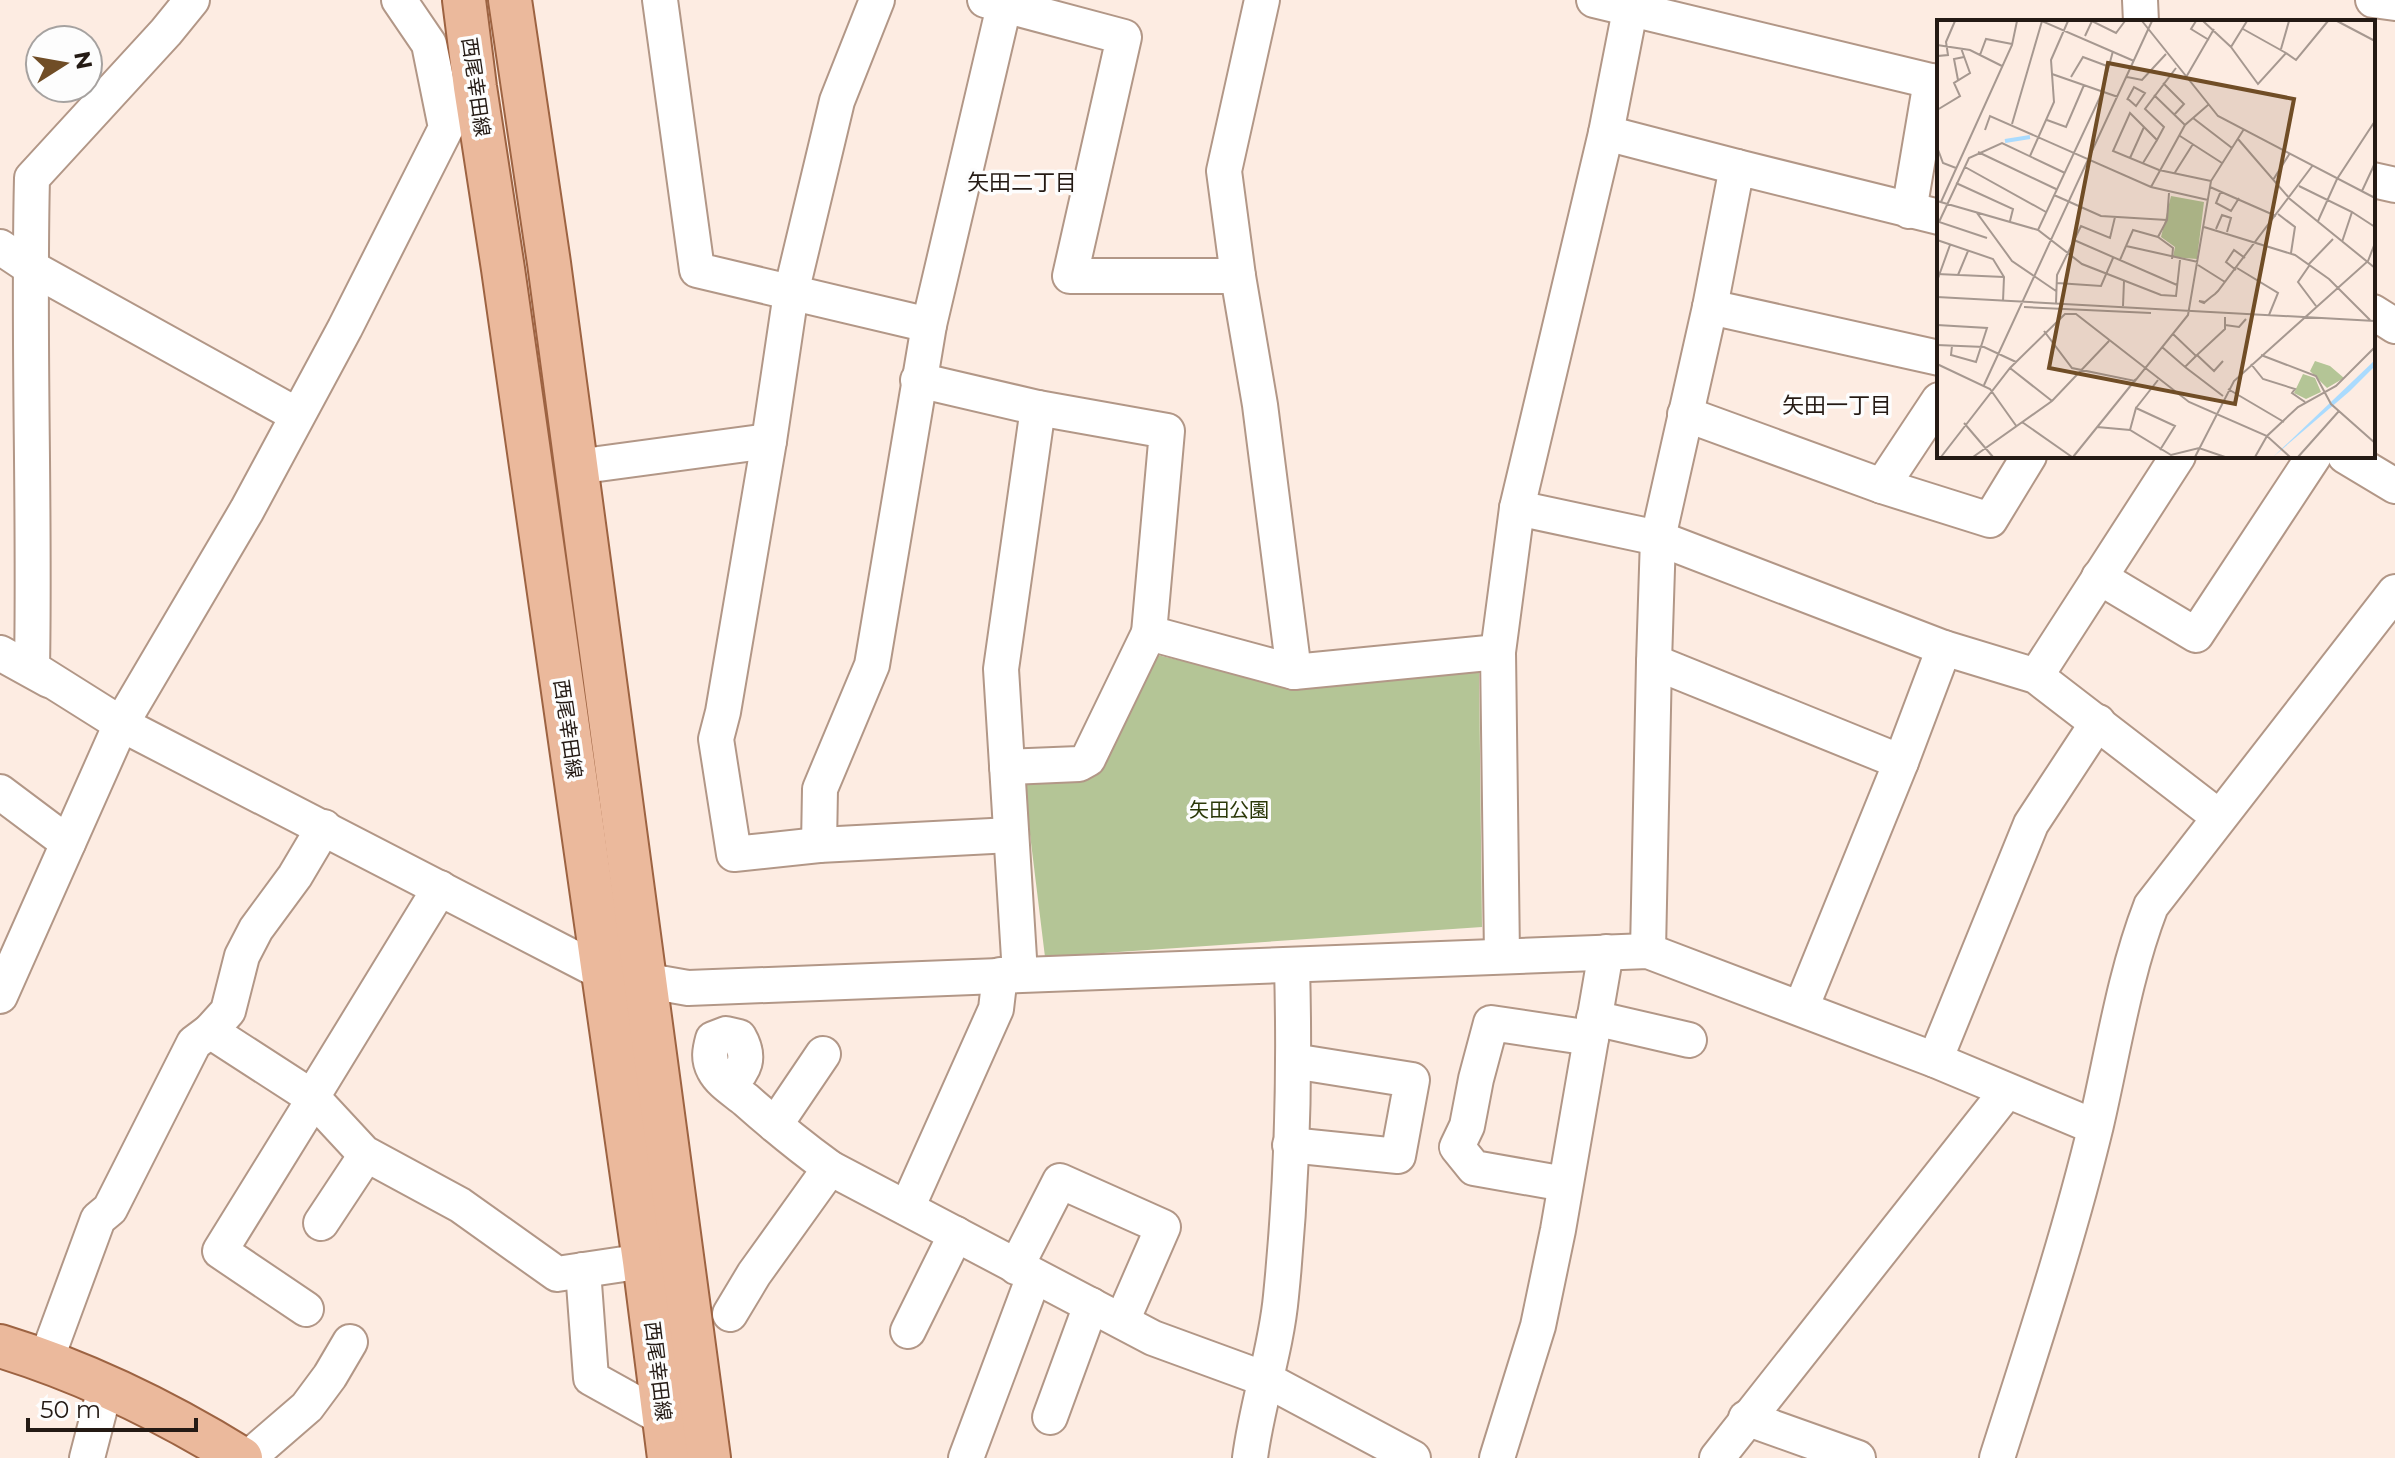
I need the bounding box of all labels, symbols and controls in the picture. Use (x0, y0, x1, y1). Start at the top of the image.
inset map (1937, 20, 2375, 458)
north arrow (24, 24, 104, 104)
street label: 西尾幸田線 (457, 36, 495, 138)
text: N (68, 49, 98, 72)
district label: 矢田二丁目 (967, 169, 1077, 196)
district label: 矢田一丁目 (1782, 392, 1892, 419)
street label: 西尾幸田線 (549, 678, 587, 780)
park label: 矢田公園 (1189, 798, 1269, 822)
street label: 西尾幸田線 (640, 1320, 676, 1422)
scale bar (28, 1382, 196, 1432)
text: 50 m (40, 1395, 101, 1424)

